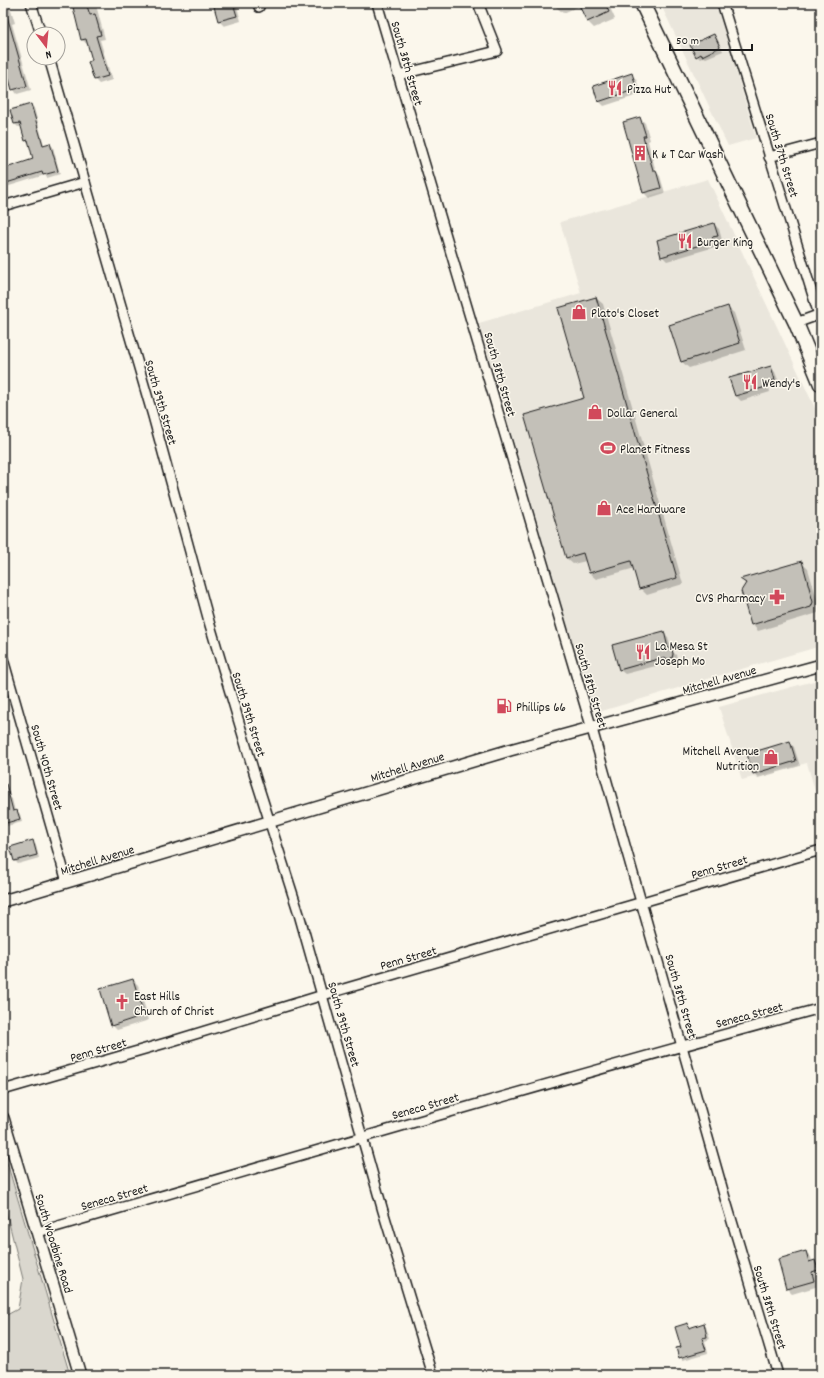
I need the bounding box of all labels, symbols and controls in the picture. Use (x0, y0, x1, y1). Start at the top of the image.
street label: South 38th Street (384, 19, 427, 108)
north arrow (26, 26, 66, 66)
scale bar (670, 26, 752, 52)
text: 50 m (676, 33, 699, 50)
text: N (43, 45, 53, 62)
restaurant icon: Pizza Hut (606, 79, 624, 97)
place label: Pizza Hut (627, 81, 671, 100)
street label: South 37th Street (759, 111, 802, 200)
building icon: K & T Car Wash (631, 144, 649, 162)
place label: K & T Car Wash (652, 146, 723, 165)
restaurant icon: Burger King (676, 232, 694, 250)
place label: Burger King (697, 234, 753, 253)
shop icon: Plato's Closet (570, 303, 588, 321)
place label: Plato's Closet (591, 305, 659, 324)
street label: South 38th Street (477, 330, 520, 419)
street label: South 39th Street (138, 358, 181, 448)
restaurant icon: Wendy's (741, 373, 759, 391)
place label: Wendy's (762, 375, 801, 394)
shop icon: Dollar General (586, 403, 604, 421)
place label: Dollar General (607, 405, 678, 424)
sports icon: Planet Fitness (599, 439, 617, 457)
place label: Planet Fitness (620, 441, 690, 460)
shop icon: Ace Hardware (595, 499, 613, 517)
place label: Ace Hardware (616, 501, 686, 520)
pharmacy icon: CVS Pharmacy (768, 588, 786, 606)
place label: CVS Pharmacy (695, 590, 766, 609)
place label: La Mesa St Joseph Mo (655, 638, 708, 672)
street label: South 38th Street (568, 641, 611, 730)
restaurant icon: La Mesa St Joseph Mo (634, 643, 652, 661)
street label: Mitchell Avenue (680, 662, 759, 701)
street label: South 39th Street (226, 670, 270, 760)
fuel station icon: Phillips 66 (495, 697, 513, 715)
place label: Phillips 66 (516, 699, 566, 718)
street label: South 40th Street (24, 722, 67, 813)
place label: Mitchell Avenue Nutrition (683, 743, 759, 777)
street label: Mitchell Avenue (368, 748, 447, 789)
shop icon: Mitchell Avenue Nutrition (762, 748, 780, 766)
street label: Mitchell Avenue (58, 841, 137, 882)
street label: Penn Street (689, 851, 750, 886)
street label: Penn Street (378, 942, 439, 977)
street label: South 38th Street (658, 952, 701, 1041)
street label: South 39th Street (321, 980, 364, 1070)
place label: East Hills Church of Christ (134, 988, 214, 1022)
church icon: East Hills Church of Christ (113, 993, 131, 1011)
street label: Seneca Street (714, 998, 786, 1035)
street label: Penn Street (68, 1034, 129, 1069)
street label: Seneca Street (390, 1089, 462, 1126)
street label: Seneca Street (79, 1180, 151, 1217)
street label: South Woodbine Road (28, 1192, 77, 1296)
street label: South 38th Street (747, 1263, 790, 1352)

